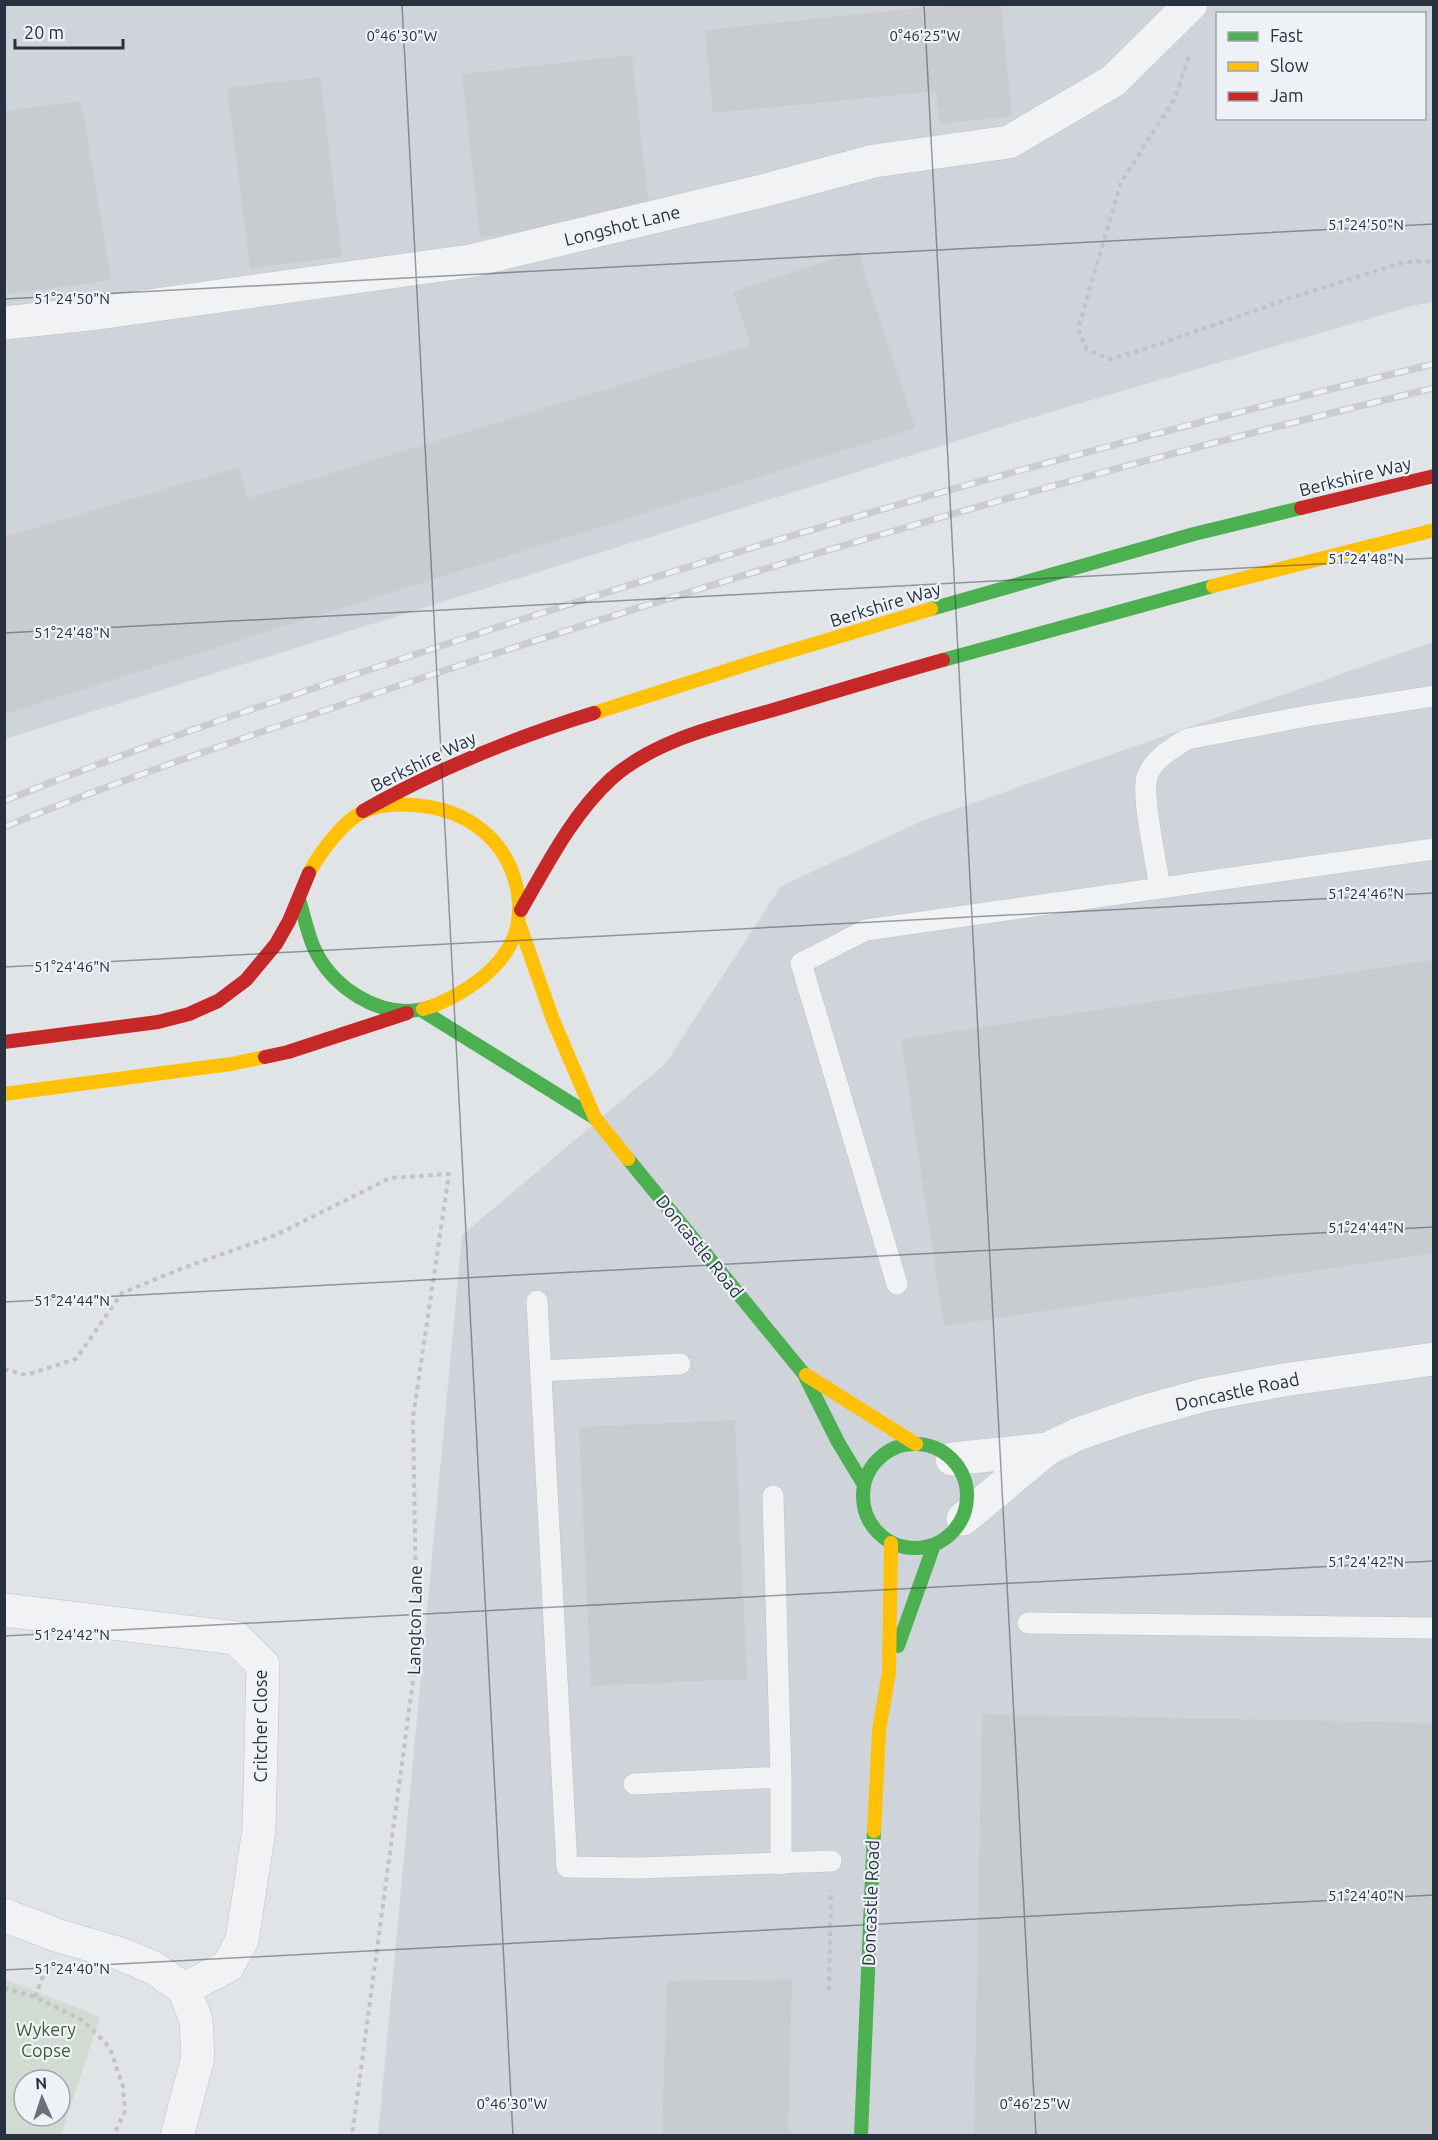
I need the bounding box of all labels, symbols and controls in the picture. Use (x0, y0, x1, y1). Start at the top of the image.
scale bar (15, 12, 123, 50)
legend (1216, 12, 1426, 120)
text: 20 m (24, 22, 64, 42)
text: Fast (1270, 25, 1303, 45)
text: 0°46'30"W (367, 27, 438, 44)
text: 0°46'25"W (890, 27, 961, 44)
text: Slow (1270, 55, 1309, 75)
text: Jam (1270, 85, 1304, 105)
street label: Longshot Lane (562, 201, 682, 249)
text: 51°24'50"N (1328, 216, 1404, 233)
text: 51°24'50"N (34, 290, 110, 307)
street label: Berkshire Way (1297, 452, 1413, 500)
text: 51°24'48"N (1328, 550, 1404, 567)
street label: Berkshire Way (827, 578, 943, 630)
text: 51°24'48"N (34, 624, 110, 641)
street label: Berkshire Way (367, 727, 479, 795)
text: 51°24'46"N (1328, 885, 1404, 902)
text: 51°24'46"N (34, 958, 110, 975)
street label: Doncastle Road (653, 1191, 747, 1301)
text: 51°24'44"N (1328, 1219, 1404, 1236)
text: 51°24'44"N (34, 1292, 110, 1309)
street label: Doncastle Road (1173, 1368, 1301, 1414)
text: 51°24'42"N (1328, 1553, 1404, 1570)
street label: Langton Lane (403, 1565, 425, 1675)
text: 51°24'42"N (34, 1626, 110, 1643)
street label: Critcher Close (250, 1670, 270, 1782)
street label: Doncastle Road (858, 1840, 882, 1966)
text: 51°24'40"N (1328, 1887, 1404, 1904)
text: 51°24'40"N (34, 1960, 110, 1977)
park label: Wykery Copse (16, 2019, 76, 2060)
north arrow (12, 2068, 72, 2128)
text: N (35, 2074, 48, 2092)
text: 0°46'30"W (477, 2095, 548, 2112)
text: 0°46'25"W (1000, 2095, 1071, 2112)

